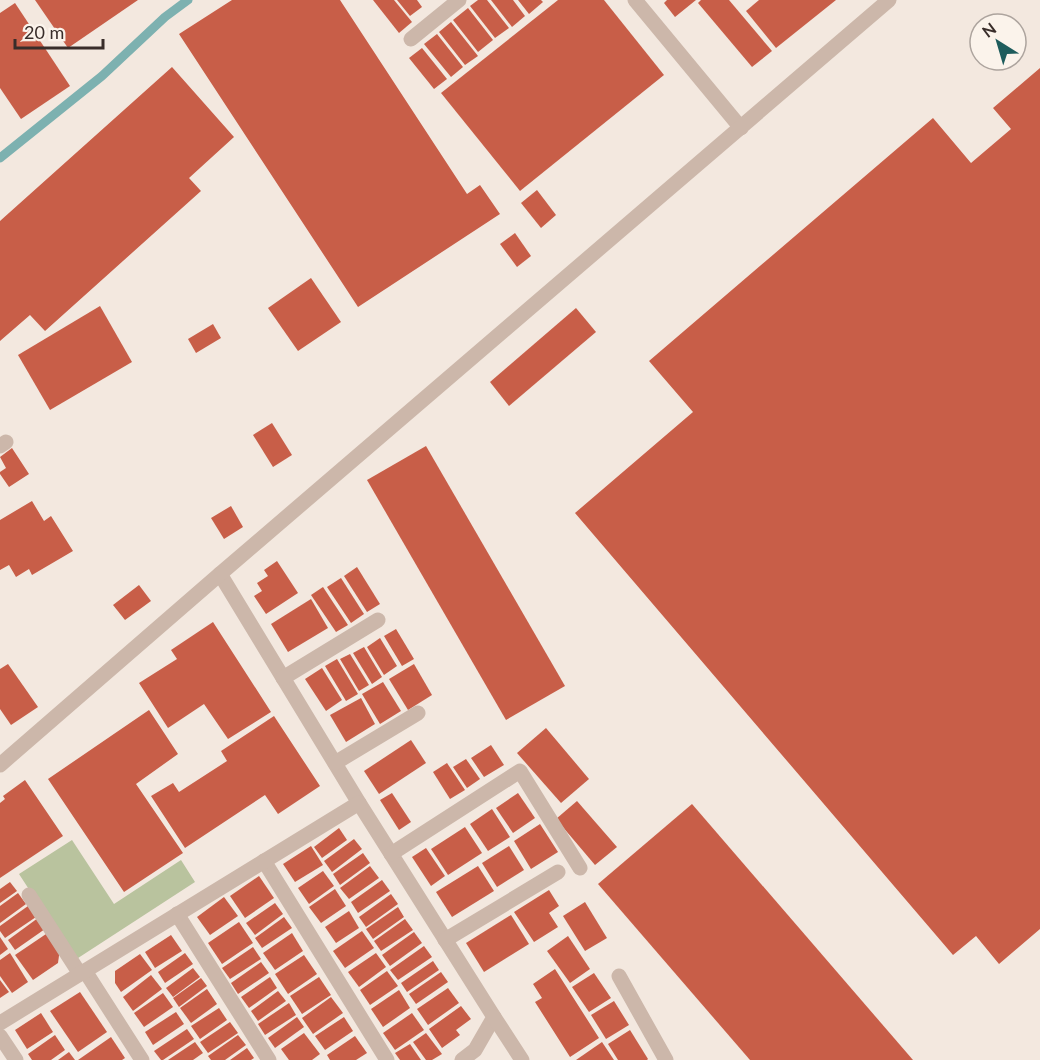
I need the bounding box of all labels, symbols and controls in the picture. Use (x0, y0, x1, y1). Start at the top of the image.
scale bar (15, 12, 104, 50)
north arrow (968, 12, 1028, 72)
text: N (978, 18, 999, 41)
text: 20 m (24, 21, 64, 43)

